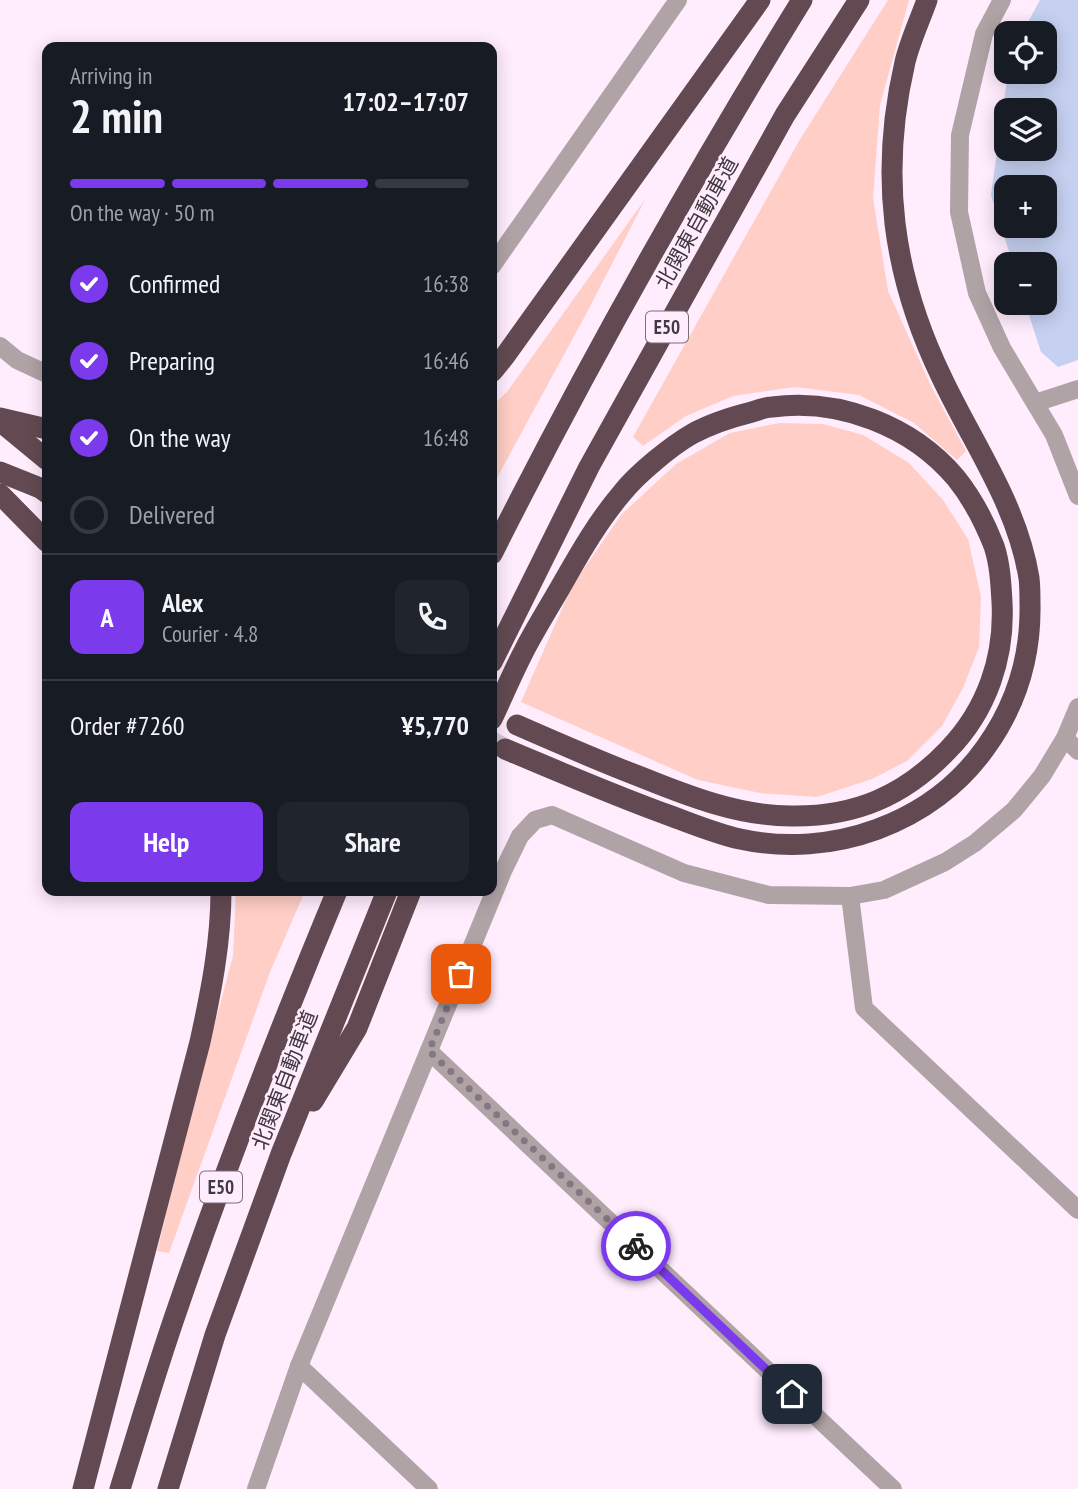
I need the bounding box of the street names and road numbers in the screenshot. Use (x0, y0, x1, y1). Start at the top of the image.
street label: 北関東自動車道 (649, 152, 744, 294)
road number: E50 (646, 312, 688, 342)
street label: 北関東自動車道 (246, 1006, 323, 1153)
road number: E50 (200, 1172, 242, 1203)

